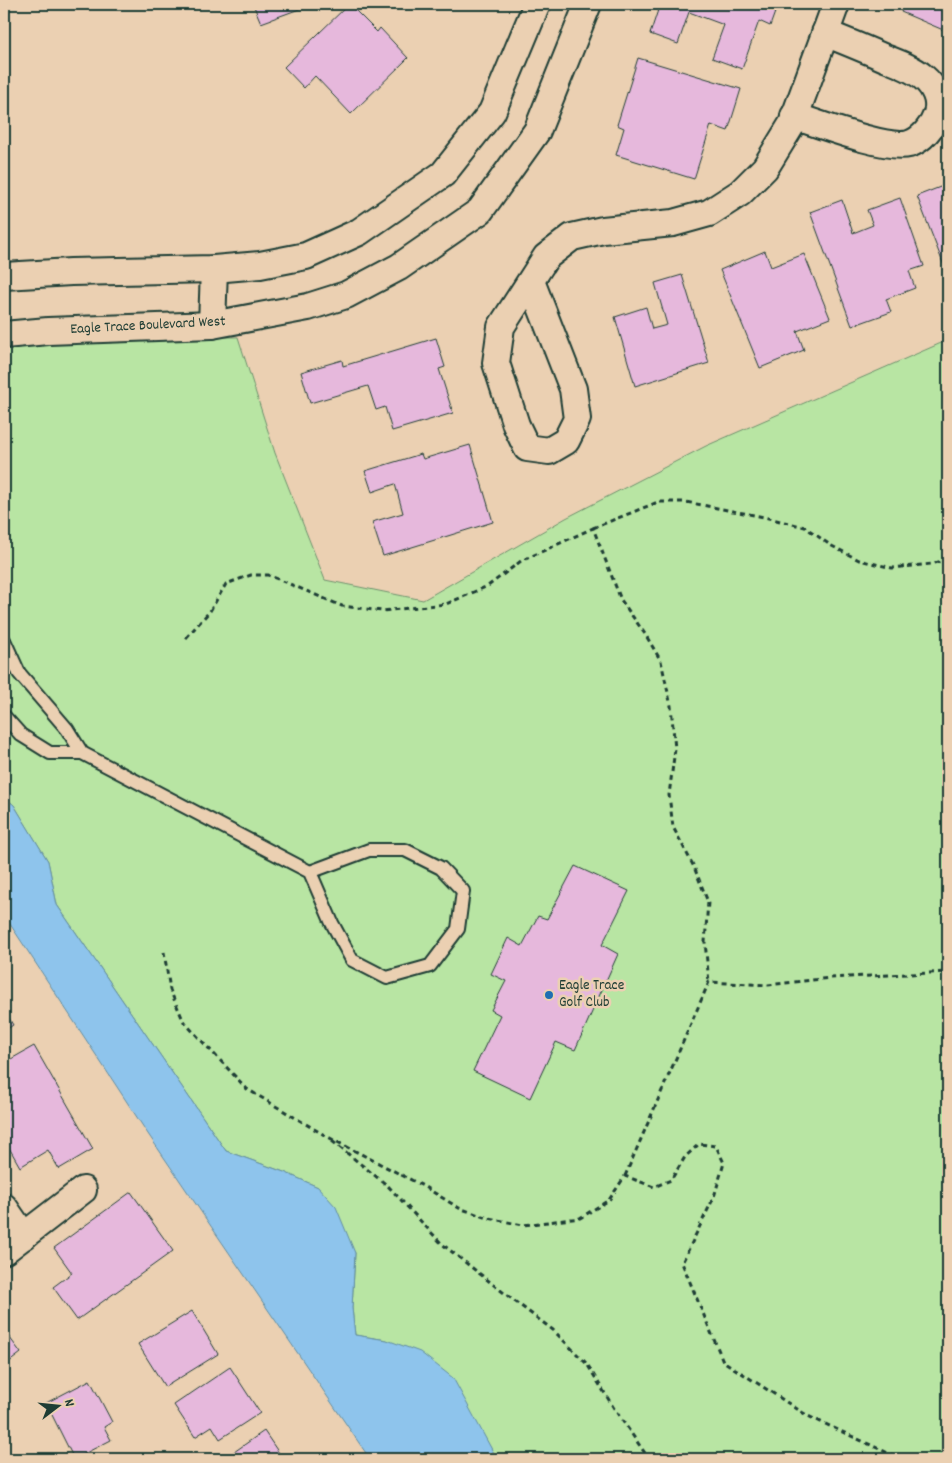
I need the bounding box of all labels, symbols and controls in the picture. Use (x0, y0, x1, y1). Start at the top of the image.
street label: Eagle Trace Boulevard West (70, 311, 227, 341)
place label: Eagle Trace Golf Club (559, 975, 625, 1014)
marker: Eagle Trace Golf Club (543, 989, 555, 1001)
north arrow (32, 1380, 82, 1430)
text: N (58, 1397, 79, 1409)

